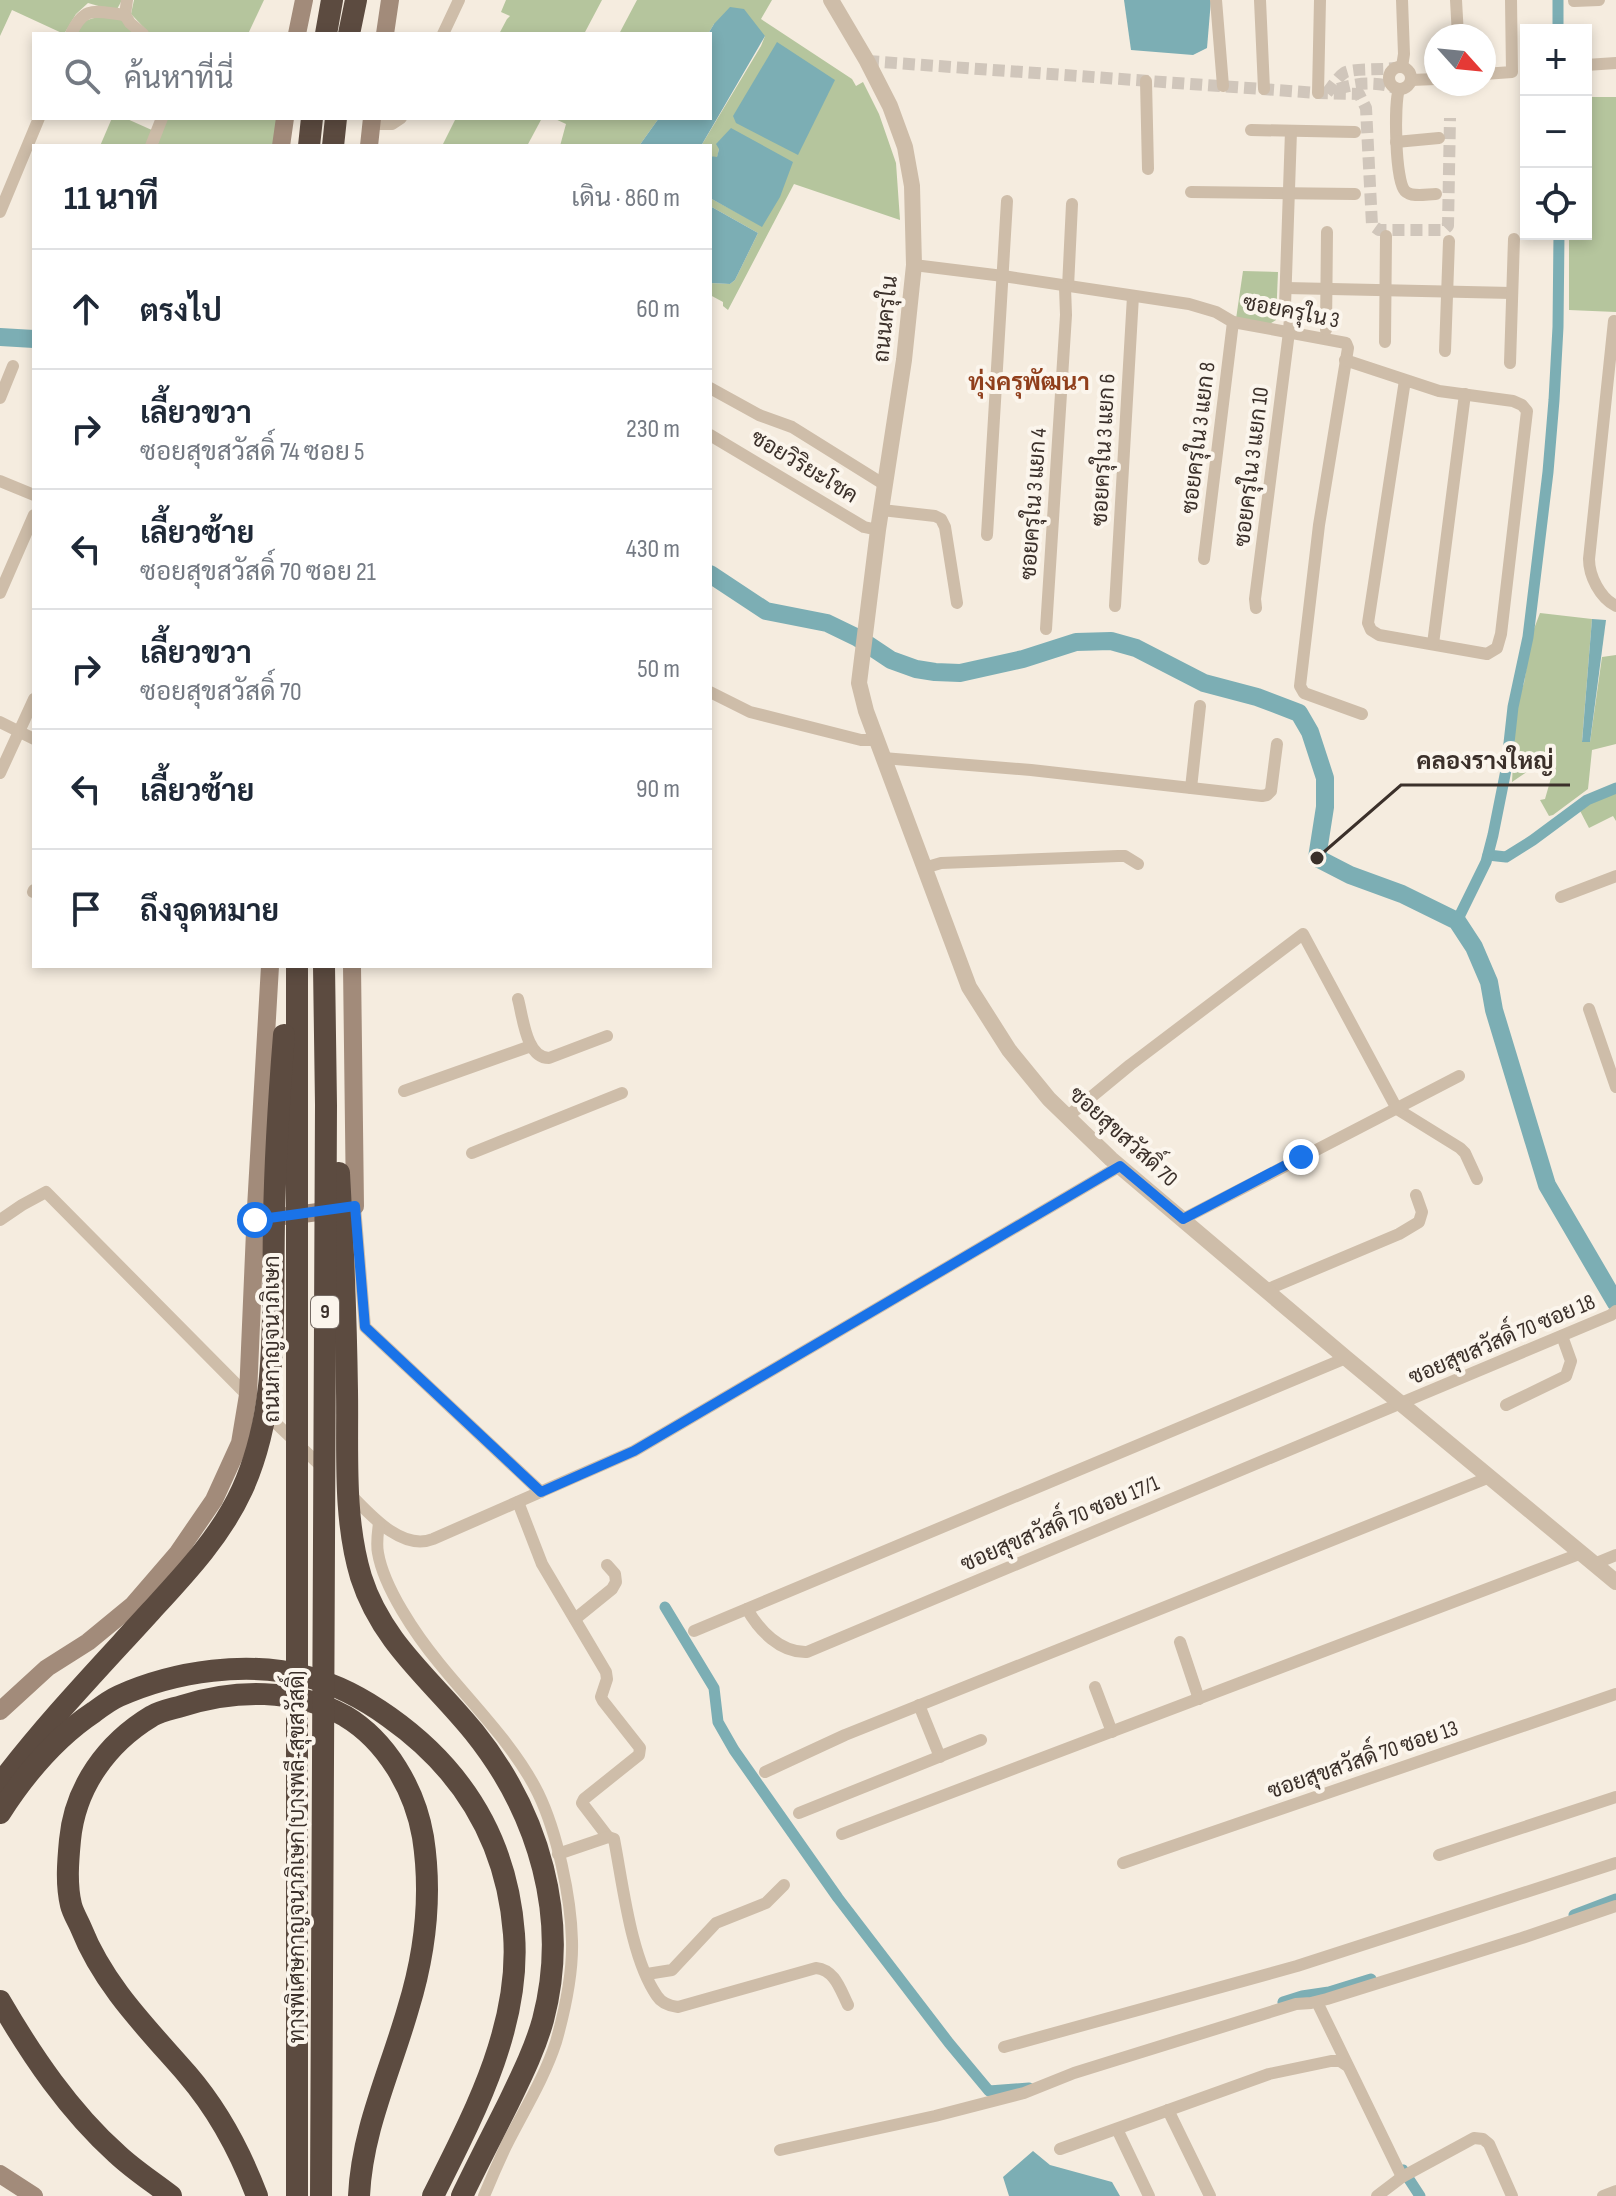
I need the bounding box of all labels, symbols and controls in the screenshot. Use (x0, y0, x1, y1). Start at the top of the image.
north arrow (1424, 24, 1496, 96)
map controls (1520, 24, 1592, 240)
button: + (1520, 24, 1592, 96)
search box (32, 32, 712, 120)
icon: search (60, 54, 104, 98)
text: ค้นหาที่นี่ (124, 61, 234, 97)
button: − (1520, 96, 1592, 168)
button: locate (1520, 168, 1592, 240)
text: 11 นาที (64, 178, 158, 219)
text: เดิน · 860 m (571, 183, 680, 214)
street label: ถนนครุใน (866, 274, 905, 364)
icon: ahead (64, 287, 108, 331)
street label: ซอยครุใน 3 (1240, 287, 1342, 336)
text: ตรงไป (140, 294, 222, 330)
text: 60 m (636, 294, 680, 325)
street label: ซอยครุใน 3 แยก 8 (1174, 360, 1223, 516)
district label: ทุ่งครุพัฒนา (968, 367, 1090, 399)
street label: ซอยครุใน 3 แยก 6 (1085, 373, 1122, 527)
street label: ซอยครุใน 3 แยก 10 (1227, 385, 1276, 548)
text: เลี้ยวขวา (140, 396, 252, 432)
icon: right (64, 407, 108, 451)
text: 230 m (626, 414, 680, 445)
street label: ซอยวิริยะโชค (746, 423, 864, 510)
street label: ซอยครุใน 3 แยก 4 (1013, 427, 1054, 581)
text: ซอยสุขสวัสดิ์ 74 ซอย 5 (140, 437, 364, 468)
text: เลี้ยวซ้าย (140, 516, 254, 552)
icon: left (64, 527, 108, 571)
text: 430 m (626, 534, 680, 565)
text: ซอยสุขสวัสดิ์ 70 ซอย 21 (140, 557, 376, 588)
text: เลี้ยวขวา (140, 636, 252, 672)
icon: right (64, 647, 108, 691)
text: 50 m (637, 654, 680, 685)
text: ซอยสุขสวัสดิ์ 70 (140, 677, 302, 708)
callout: คลองรางใหญ่ (1401, 737, 1570, 785)
text: คลองรางใหญ่ (1416, 745, 1554, 776)
icon: left (64, 767, 108, 811)
text: เลี้ยวซ้าย (140, 774, 254, 810)
text: 90 m (636, 774, 680, 805)
icon: arrive (64, 887, 108, 931)
text: ถึงจุดหมาย (140, 894, 279, 930)
street label: ซอยสุขสวัสดิ์ 70 (1062, 1076, 1188, 1194)
route end (1283, 1139, 1319, 1175)
route start (237, 1202, 273, 1238)
street label: ถนนกาญจนาภิเษก (258, 1255, 286, 1423)
street label: ซอยสุขสวัสดิ์ 70 ซอย 18 (1402, 1282, 1600, 1392)
road number: 9 (311, 1296, 339, 1328)
street label: ซอยสุขสวัสดิ์ 70 ซอย 17/1 (954, 1463, 1164, 1579)
street label: ทางพิเศษกาญจนาภิเษก (บางพลี-สุขสวัสดิ์) (277, 1671, 312, 2043)
street label: ซอยสุขสวัสดิ์ 70 ซอย 13 (1262, 1708, 1462, 1806)

